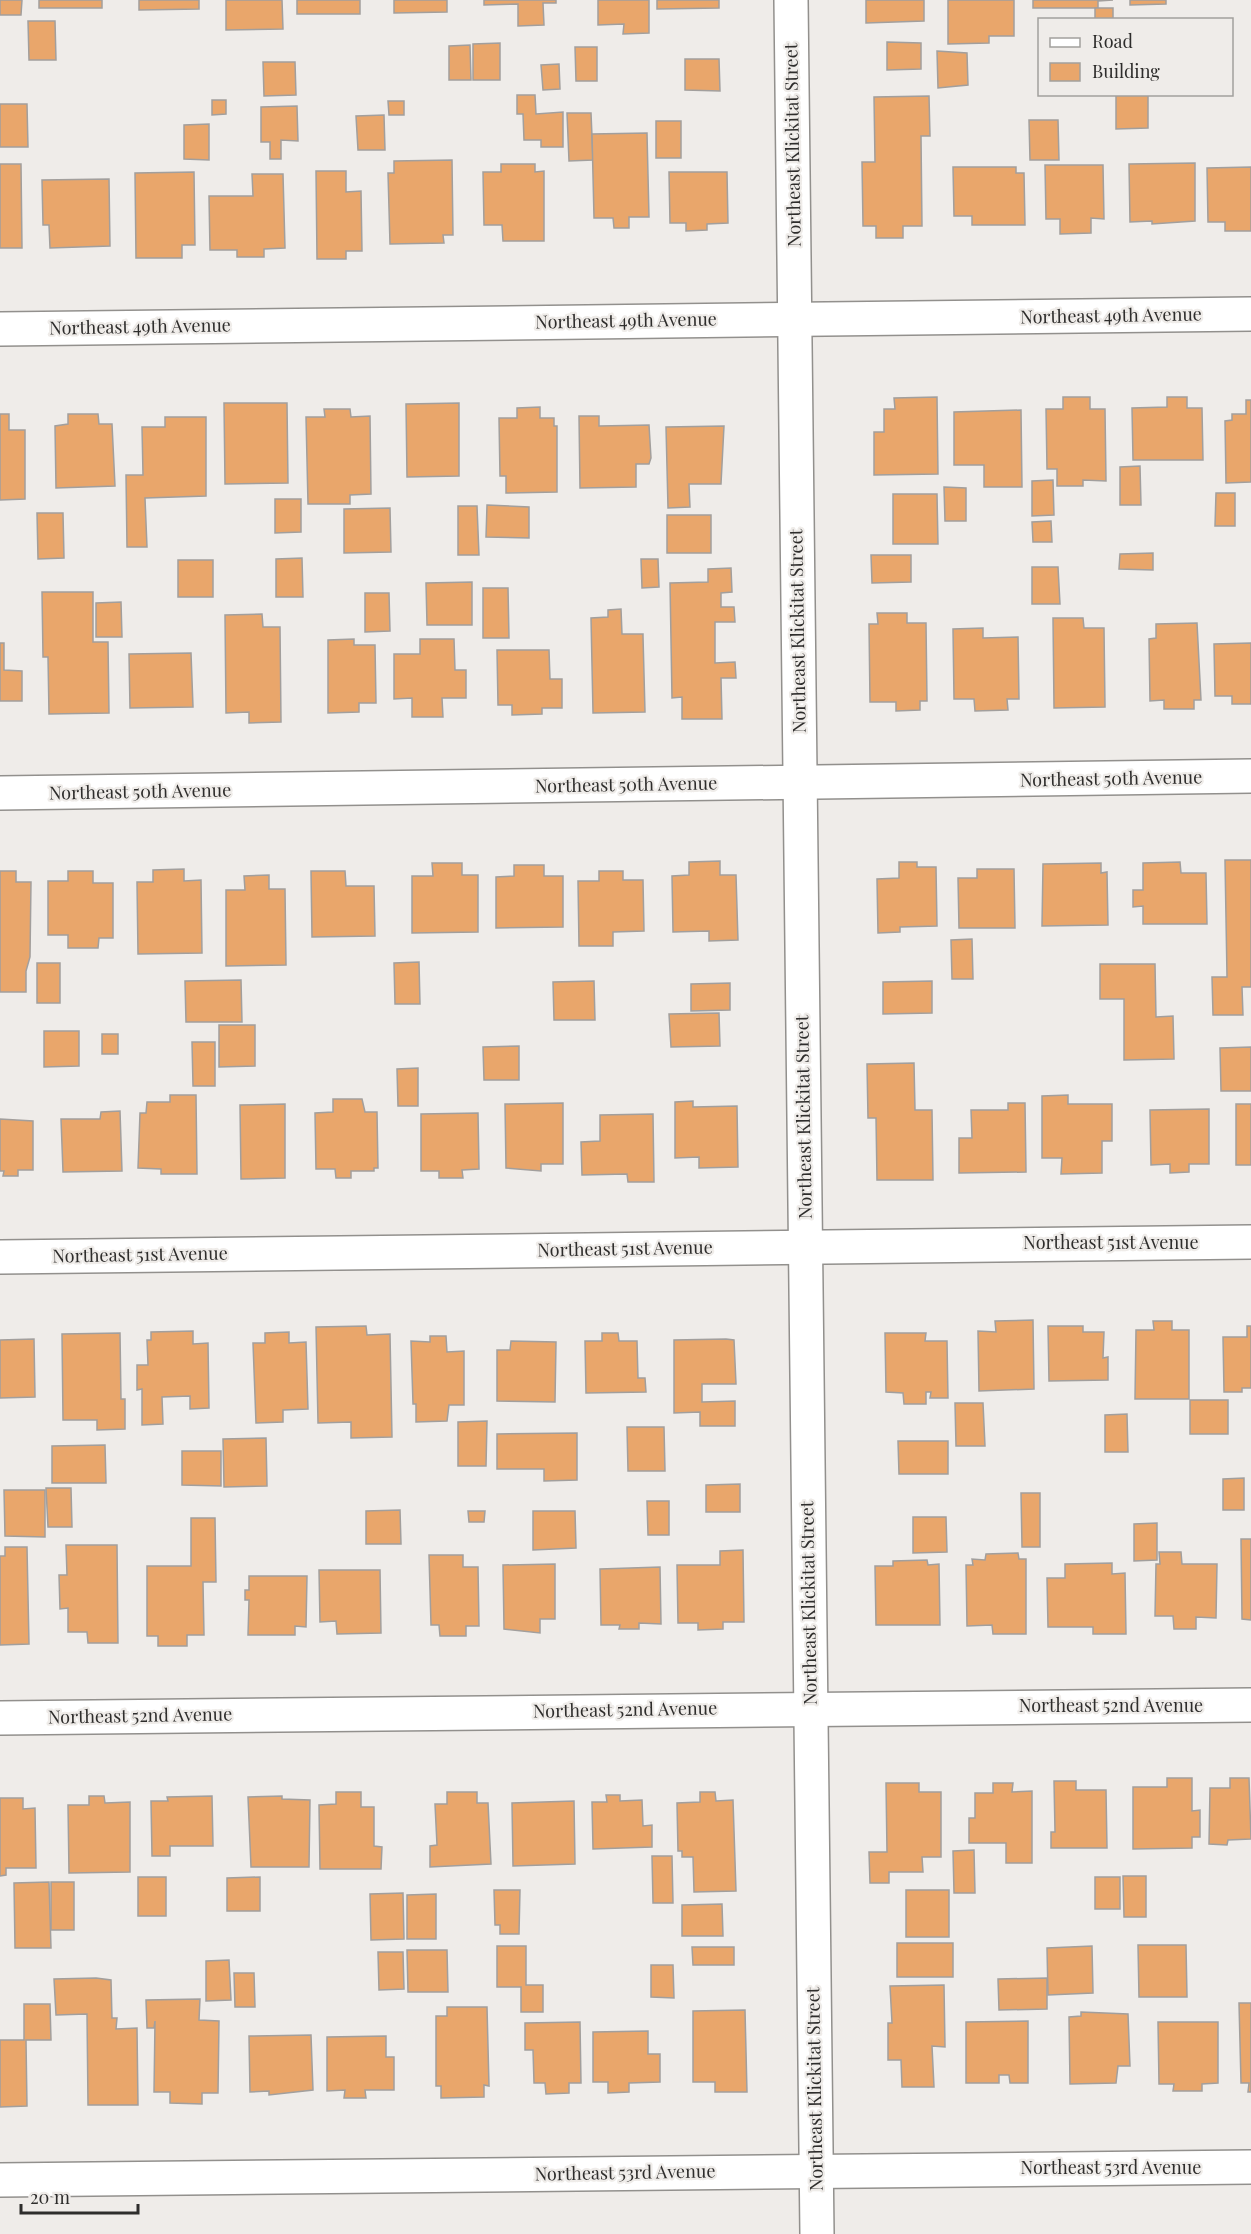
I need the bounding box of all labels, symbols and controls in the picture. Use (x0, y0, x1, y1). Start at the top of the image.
legend (1038, 18, 1233, 96)
text: Road (1092, 29, 1133, 53)
street label: Northeast Klickitat Street (778, 42, 806, 247)
text: Building (1092, 59, 1160, 83)
street label: Northeast 49th Avenue (1020, 301, 1202, 329)
street label: Northeast 49th Avenue (535, 306, 717, 334)
street label: Northeast 49th Avenue (49, 312, 231, 340)
street label: Northeast Klickitat Street (783, 528, 811, 733)
street label: Northeast 50th Avenue (1020, 764, 1202, 792)
street label: Northeast 50th Avenue (535, 770, 717, 798)
street label: Northeast 50th Avenue (49, 777, 231, 805)
street label: Northeast Klickitat Street (789, 1014, 817, 1219)
street label: Northeast 51st Avenue (1023, 1230, 1199, 1254)
street label: Northeast 51st Avenue (537, 1234, 713, 1262)
street label: Northeast 51st Avenue (52, 1240, 228, 1268)
street label: Northeast Klickitat Street (794, 1500, 822, 1705)
street label: Northeast 52nd Avenue (1019, 1693, 1203, 1717)
street label: Northeast 52nd Avenue (533, 1695, 717, 1723)
street label: Northeast 52nd Avenue (48, 1701, 232, 1729)
street label: Northeast Klickitat Street (800, 1986, 828, 2191)
street label: Northeast 53rd Avenue (1021, 2155, 1201, 2179)
street label: Northeast 53rd Avenue (534, 2158, 716, 2186)
scale bar (21, 2177, 138, 2215)
text: 20 m (30, 2185, 70, 2209)

